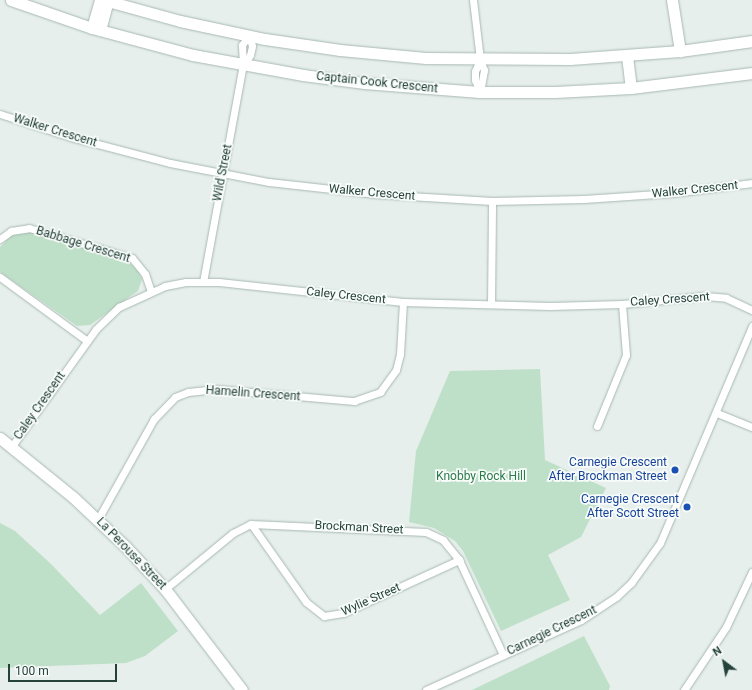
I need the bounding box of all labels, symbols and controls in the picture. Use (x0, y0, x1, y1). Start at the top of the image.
street label: Captain Cook Crescent (316, 69, 438, 97)
street label: Walker Crescent (11, 111, 99, 151)
street label: Wild Street (210, 143, 236, 203)
street label: Walker Crescent (651, 178, 739, 202)
street label: Walker Crescent (328, 182, 416, 204)
street label: Babbage Crescent (34, 224, 132, 266)
street label: Caley Crescent (306, 285, 386, 307)
street label: Caley Crescent (630, 290, 710, 310)
street label: Caley Crescent (11, 369, 69, 443)
street label: Hamelin Crescent (205, 384, 301, 404)
place label: Carnegie Crescent After Brockman Street (549, 456, 667, 484)
marker: Carnegie Crescent After Brockman Street (670, 465, 680, 475)
park label: Knobby Rock Hill (436, 470, 526, 484)
place label: Carnegie Crescent After Scott Street (581, 493, 679, 521)
marker: Carnegie Crescent After Scott Street (682, 502, 692, 512)
street label: La Perouse Street (93, 515, 169, 593)
street label: Brockman Street (314, 518, 404, 538)
street label: Wylie Street (339, 581, 403, 619)
street label: Carnegie Crescent (505, 603, 599, 659)
north arrow (704, 642, 744, 682)
text: N (711, 644, 724, 659)
scale bar (10, 656, 119, 682)
text: 100 m (15, 664, 49, 678)

